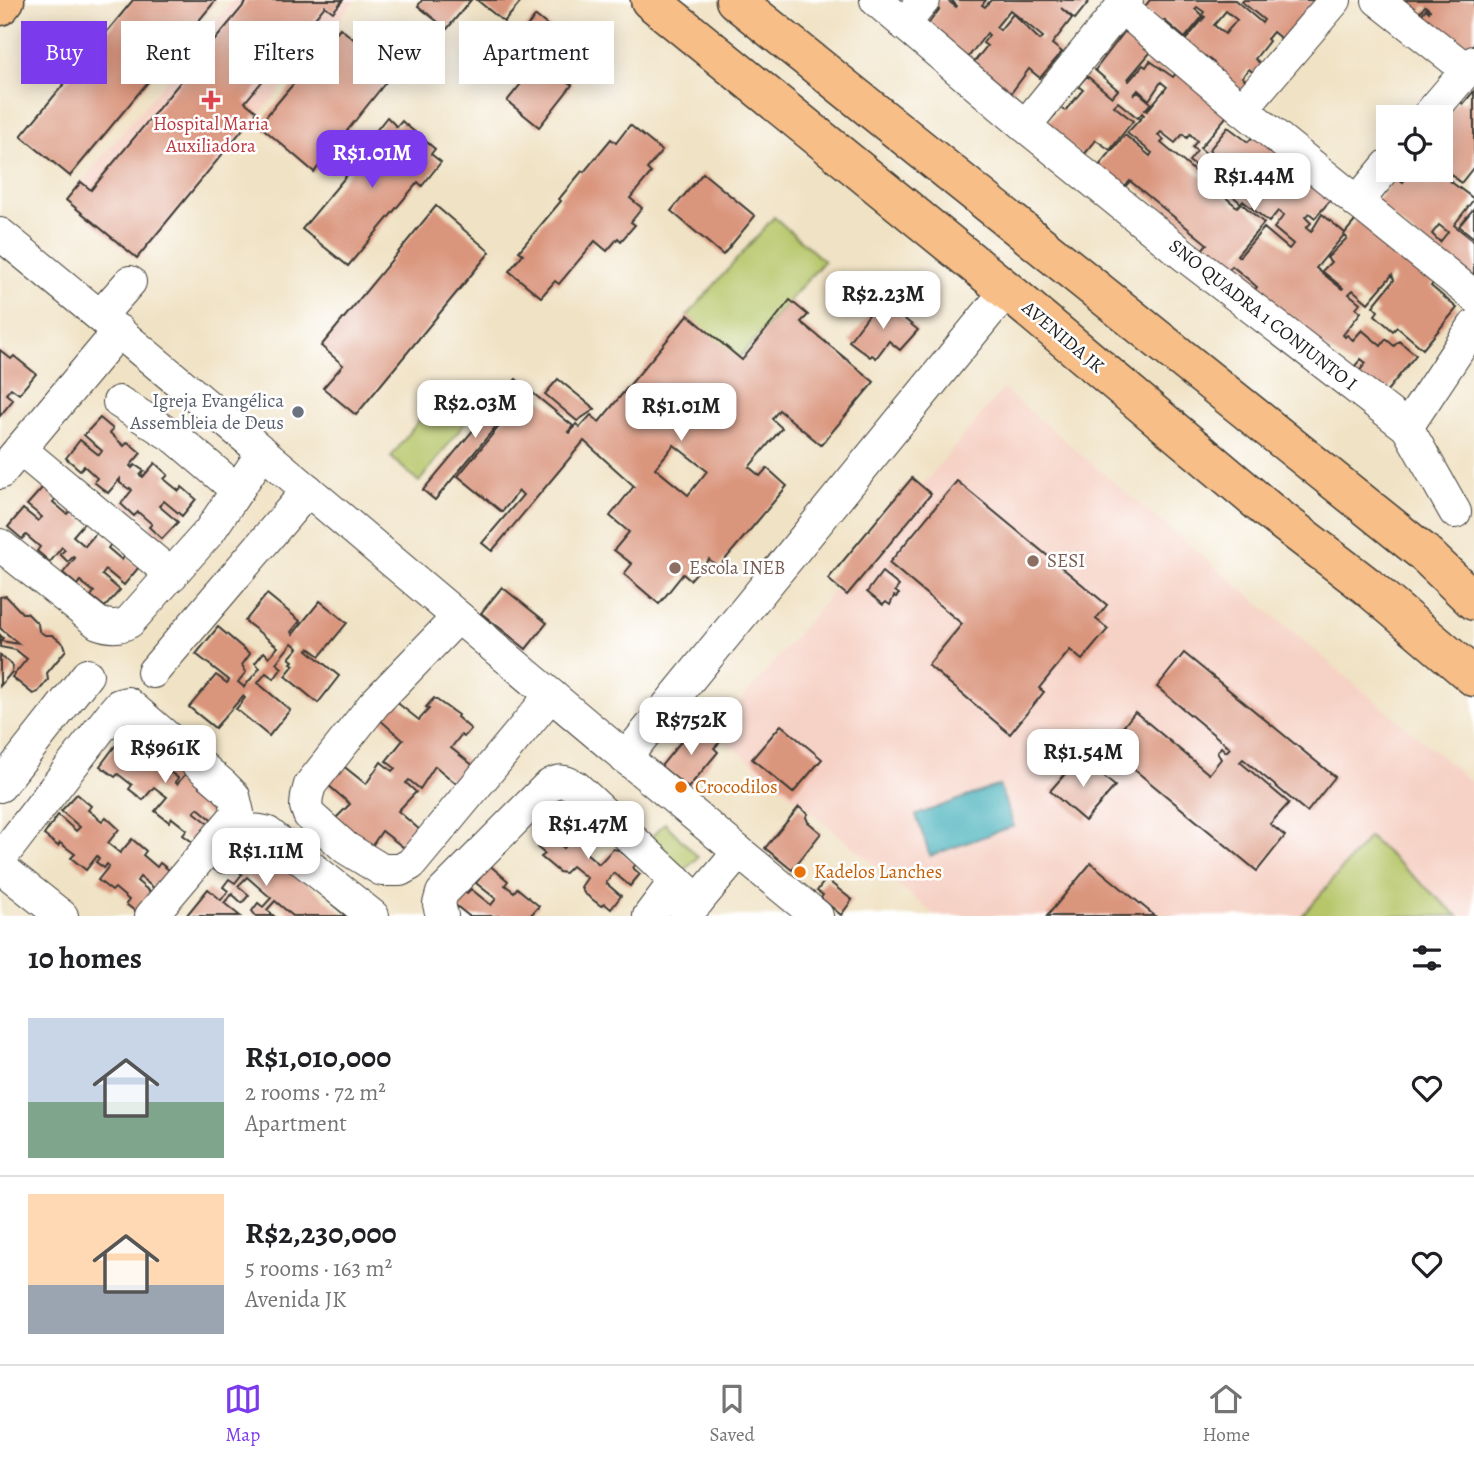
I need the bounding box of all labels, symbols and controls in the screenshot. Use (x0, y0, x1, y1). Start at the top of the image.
chip: Buy (21, 21, 107, 84)
chip: Rent (121, 21, 215, 84)
chip: Filters (229, 21, 339, 84)
chip: New (353, 21, 445, 84)
chip: Apartment (459, 21, 614, 84)
marker: Hospital Maria Auxiliadora (201, 90, 221, 110)
map controls (1376, 105, 1453, 182)
button: locate (1376, 105, 1453, 182)
place label: Hospital Maria Auxiliadora (153, 111, 269, 159)
pin: R$1.01M (307, 130, 437, 190)
text: R$1.01M (332, 137, 412, 168)
pin: R$1.44M (1189, 154, 1319, 213)
text: R$1.44M (1214, 160, 1294, 191)
street label: SNO QUADRA 1 CONJUNTO I (1163, 233, 1363, 397)
pin: R$2.23M (818, 272, 948, 331)
text: R$2.23M (841, 278, 925, 309)
street label: AVENIDA JK (1016, 294, 1110, 379)
pin: R$2.03M (410, 380, 540, 440)
pin: R$1.01M (616, 384, 746, 443)
text: R$2.03M (433, 387, 517, 418)
place label: Igreja Evangélica Assembleia de Deus (129, 388, 284, 436)
text: R$1.01M (641, 390, 721, 421)
marker: Igreja Evangélica Assembleia de Deus (290, 404, 306, 420)
place label: SESI (1047, 548, 1085, 574)
marker: SESI (1025, 553, 1041, 569)
place label: Escola INEB (689, 555, 785, 581)
marker: Escola INEB (667, 560, 683, 576)
pin: R$752K (634, 698, 748, 757)
text: R$752K (655, 704, 727, 735)
pin: R$961K (108, 726, 222, 785)
pin: R$1.54M (1018, 730, 1148, 789)
text: R$961K (130, 732, 200, 763)
text: R$1.54M (1043, 736, 1123, 767)
place label: Crocodilos (695, 774, 778, 800)
marker: Crocodilos (673, 779, 689, 795)
pin: R$1.47M (523, 802, 653, 861)
text: R$1.47M (548, 808, 628, 839)
pin: R$1.11M (201, 828, 331, 888)
text: R$1.11M (228, 835, 304, 866)
place label: Kadelos Lanches (814, 859, 942, 885)
marker: Kadelos Lanches (792, 864, 808, 880)
text: 10 homes (28, 938, 142, 978)
icon: filters (1408, 939, 1446, 977)
text: R$1,010,000 (245, 1037, 391, 1077)
icon: home (84, 1046, 168, 1130)
icon: heart (1408, 1069, 1446, 1107)
text: 2 rooms · 72 m² (245, 1077, 386, 1108)
text: Apartment (245, 1108, 347, 1139)
text: R$2,230,000 (245, 1213, 397, 1253)
icon: home (84, 1222, 168, 1306)
icon: heart (1408, 1245, 1446, 1283)
text: 5 rooms · 163 m² (245, 1253, 392, 1284)
text: Avenida JK (245, 1284, 347, 1315)
tab: Map (224, 1380, 262, 1448)
tab: Saved (710, 1380, 755, 1448)
tab: Home (1202, 1380, 1250, 1448)

